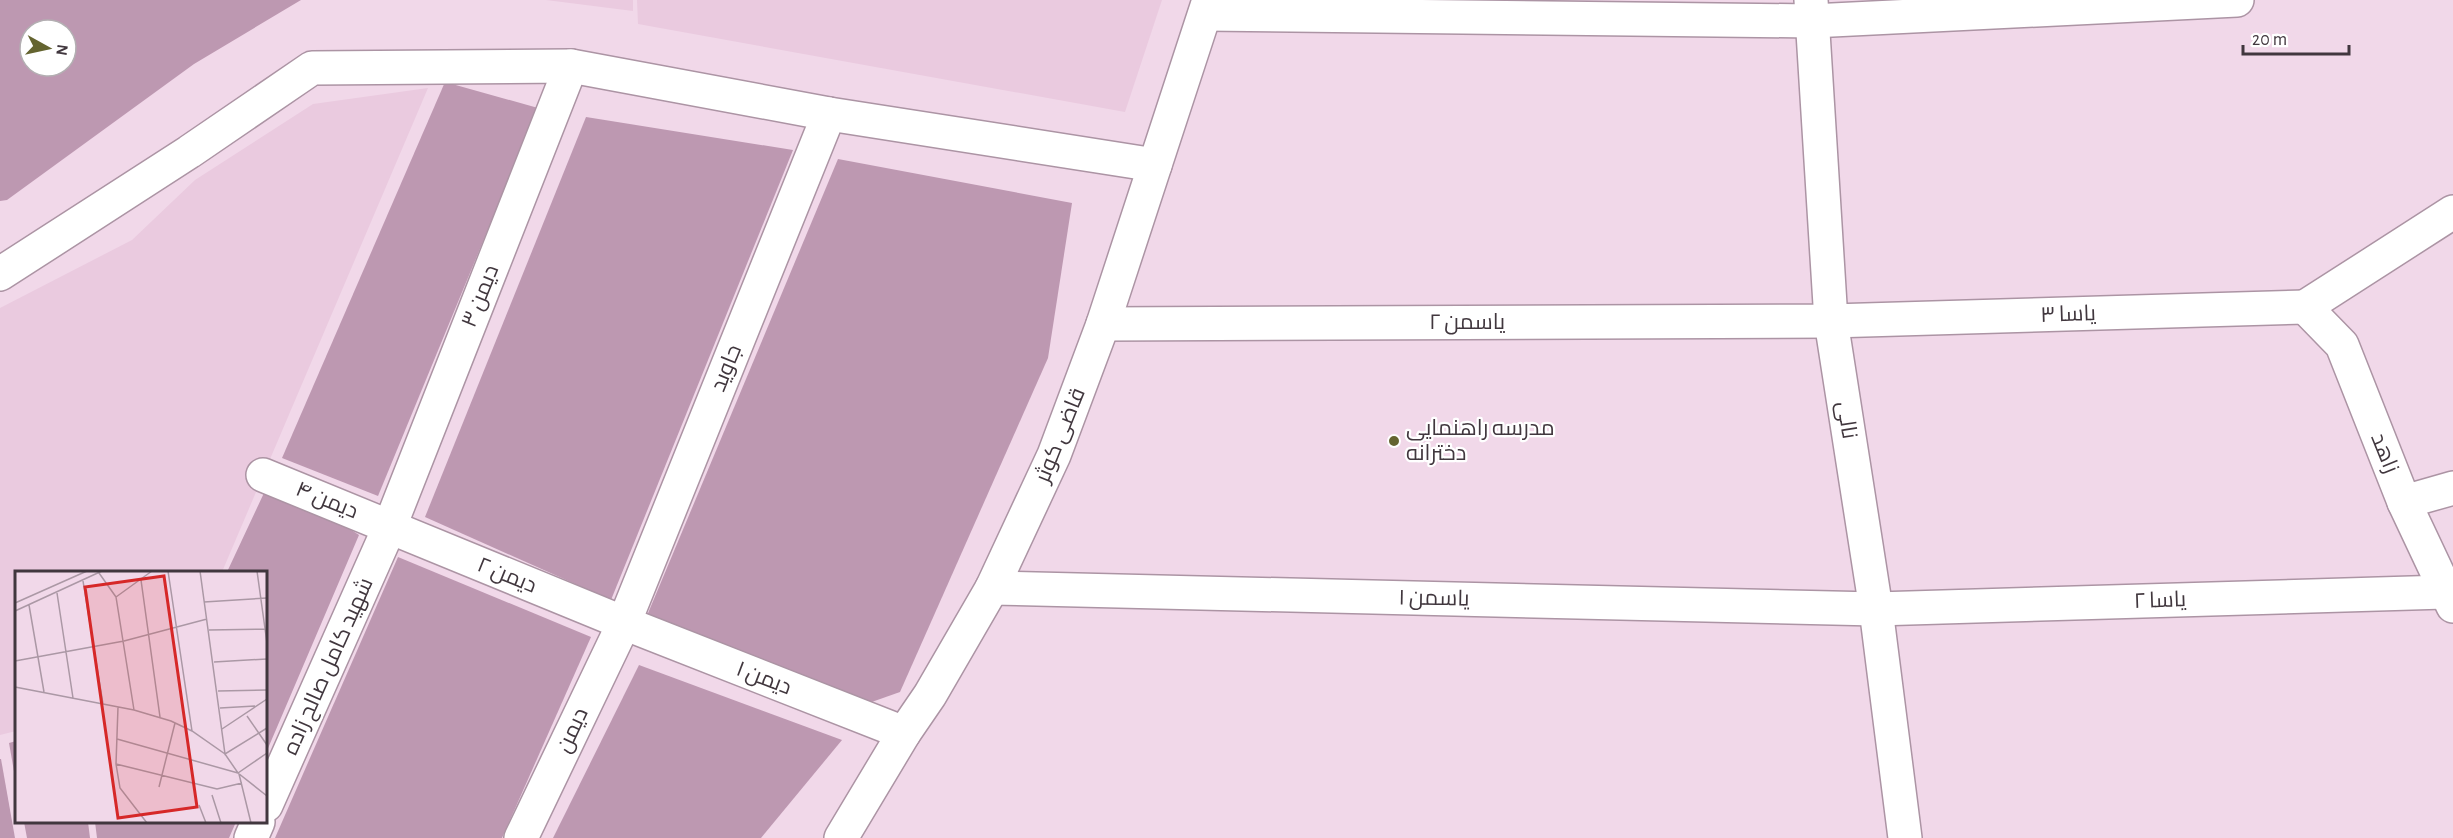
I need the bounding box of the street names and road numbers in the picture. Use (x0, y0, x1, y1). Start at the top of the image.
street label: دیمن ۳ (458, 262, 504, 331)
street label: یاسا ۳ (2040, 302, 2096, 326)
street label: یاسمن ۲ (1429, 311, 1505, 335)
street label: جاوید (707, 341, 746, 395)
street label: قاضی کوثر (1030, 385, 1091, 488)
street label: نالی (1831, 400, 1861, 441)
street label: زاهد (2366, 430, 2403, 477)
street label: دیمن ۴ (292, 478, 361, 524)
street label: دیمن ۲ (473, 553, 540, 599)
street label: شهید کامل صالح زاده (279, 574, 380, 759)
street label: یاسمن ۱ (1398, 586, 1470, 612)
street label: یاسا ۲ (2133, 588, 2187, 612)
street label: دیمن ۱ (733, 657, 795, 700)
street label: دیمن (552, 704, 594, 757)

